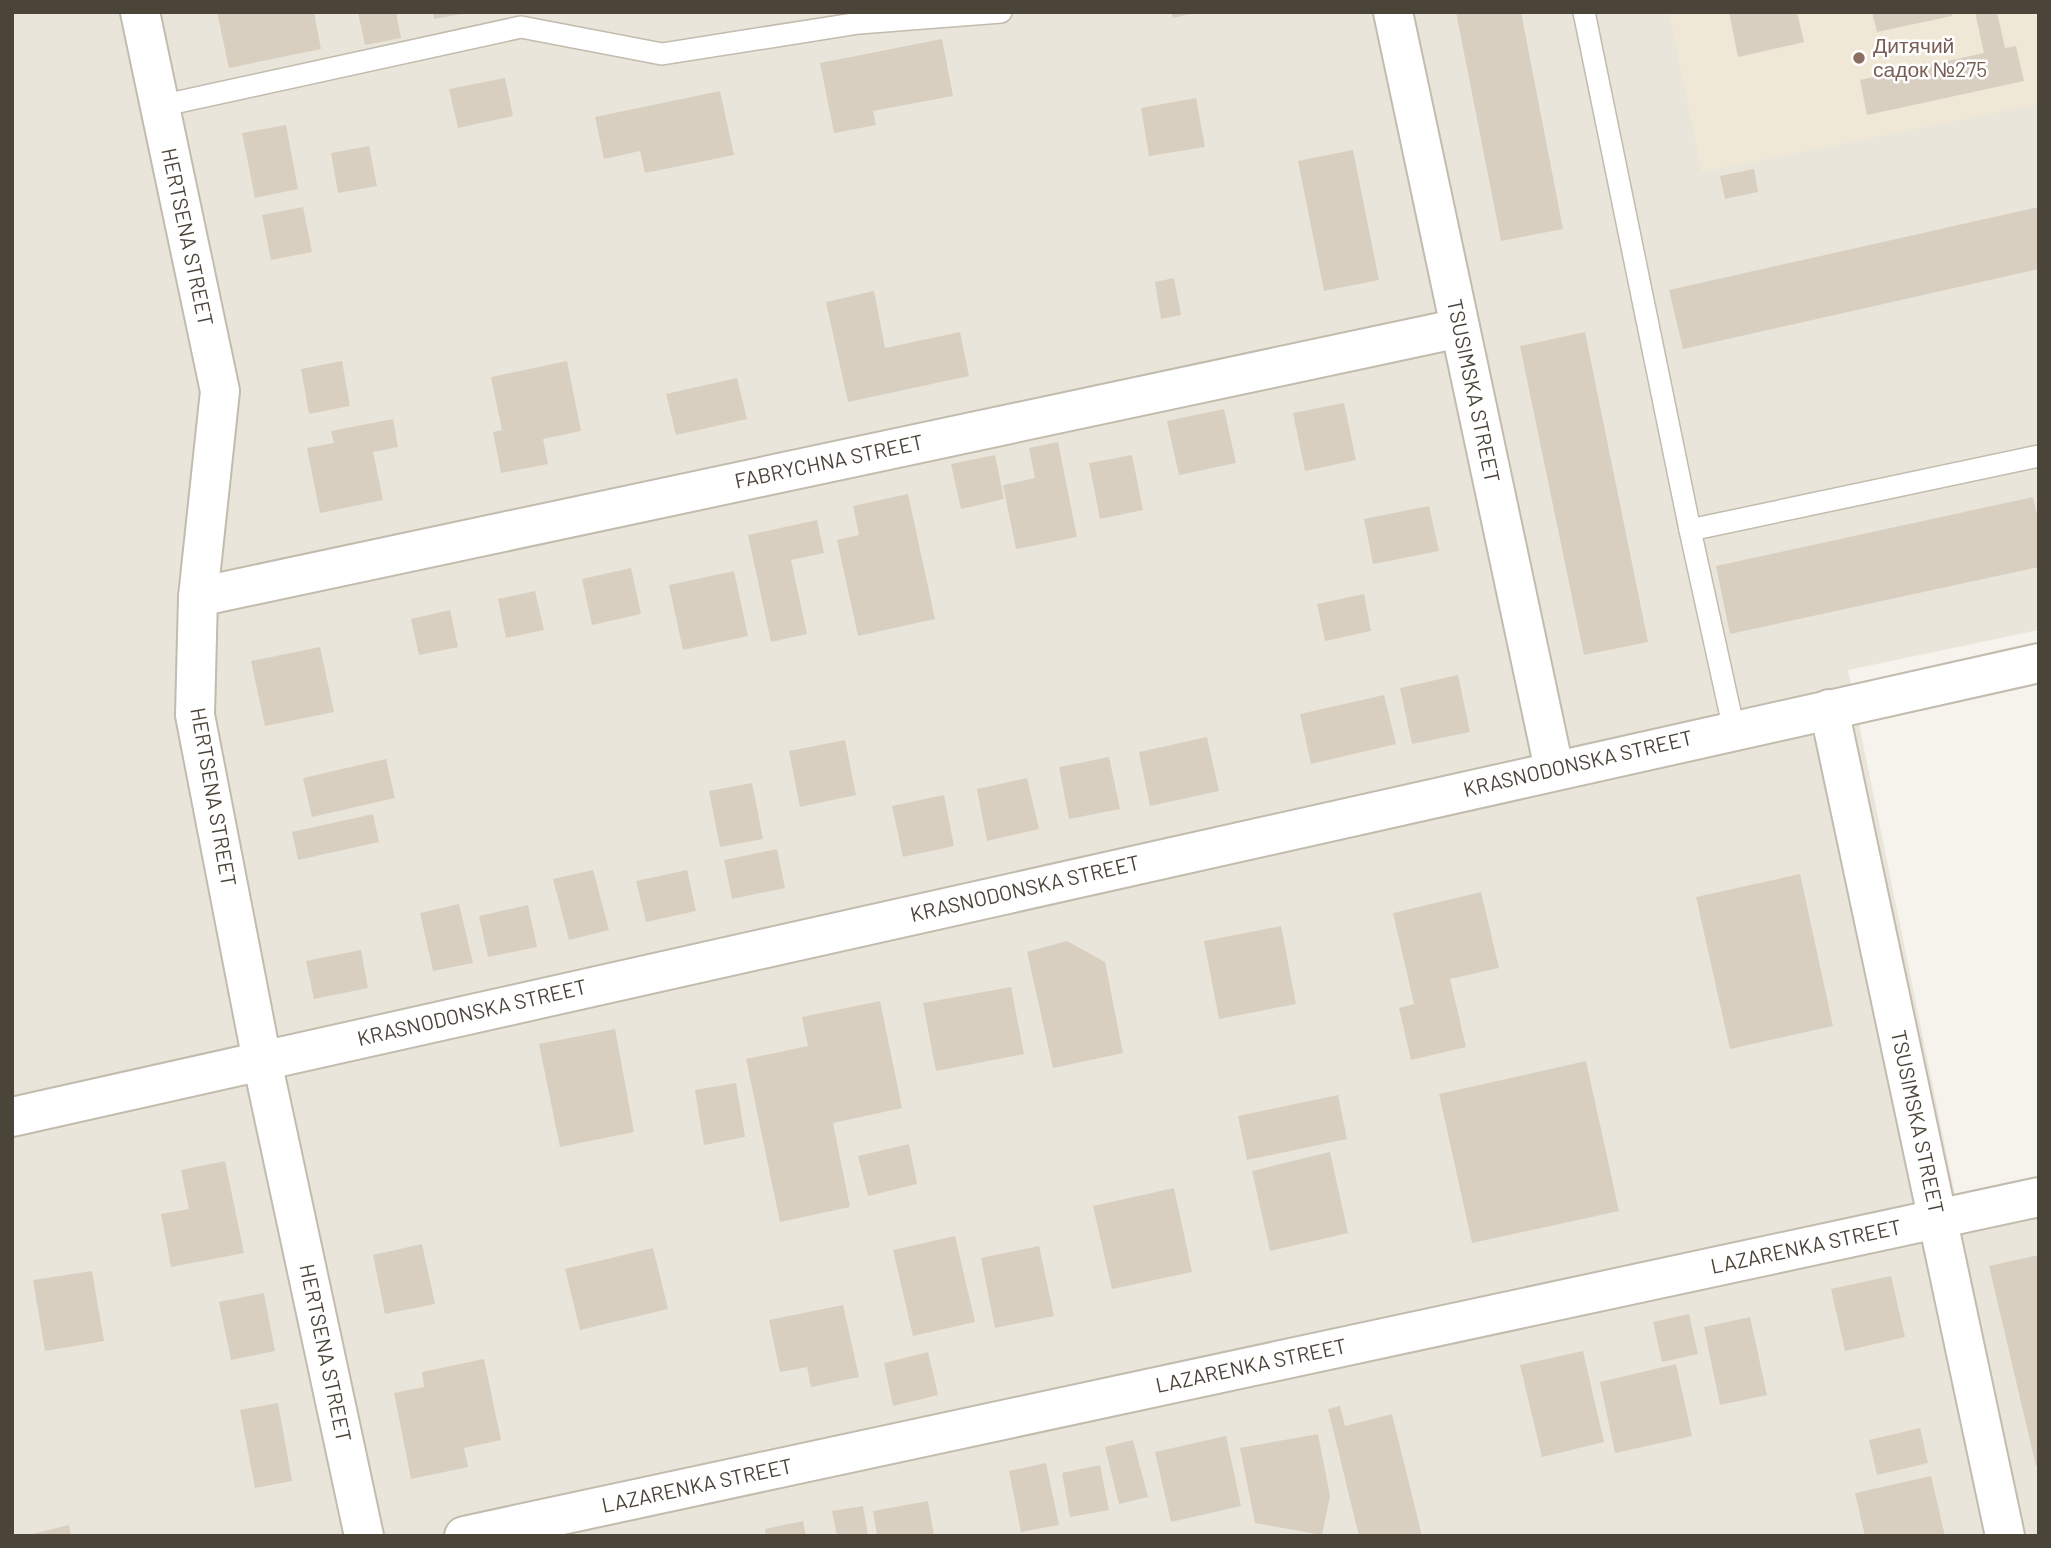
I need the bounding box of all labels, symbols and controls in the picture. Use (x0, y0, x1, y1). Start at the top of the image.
place label: Дитячий садок №275 (1873, 32, 1987, 81)
marker: Дитячий садок №275 (1851, 50, 1867, 66)
street label: HERTSENA STREET (157, 145, 220, 328)
street label: TSUSIMSKA STREET (1443, 297, 1506, 485)
street label: FABRYCHNA STREET (732, 428, 925, 493)
street label: HERTSENA STREET (186, 705, 243, 888)
street label: KRASNODONSKA STREET (1460, 724, 1695, 801)
street label: KRASNODONSKA STREET (907, 849, 1142, 926)
street label: KRASNODONSKA STREET (354, 973, 589, 1050)
street label: TSUSIMSKA STREET (1887, 1028, 1950, 1216)
street label: LAZARENKA STREET (1708, 1213, 1903, 1278)
street label: HERTSENA STREET (295, 1261, 358, 1444)
street label: LAZARENKA STREET (1153, 1332, 1348, 1397)
street label: LAZARENKA STREET (599, 1452, 794, 1517)

